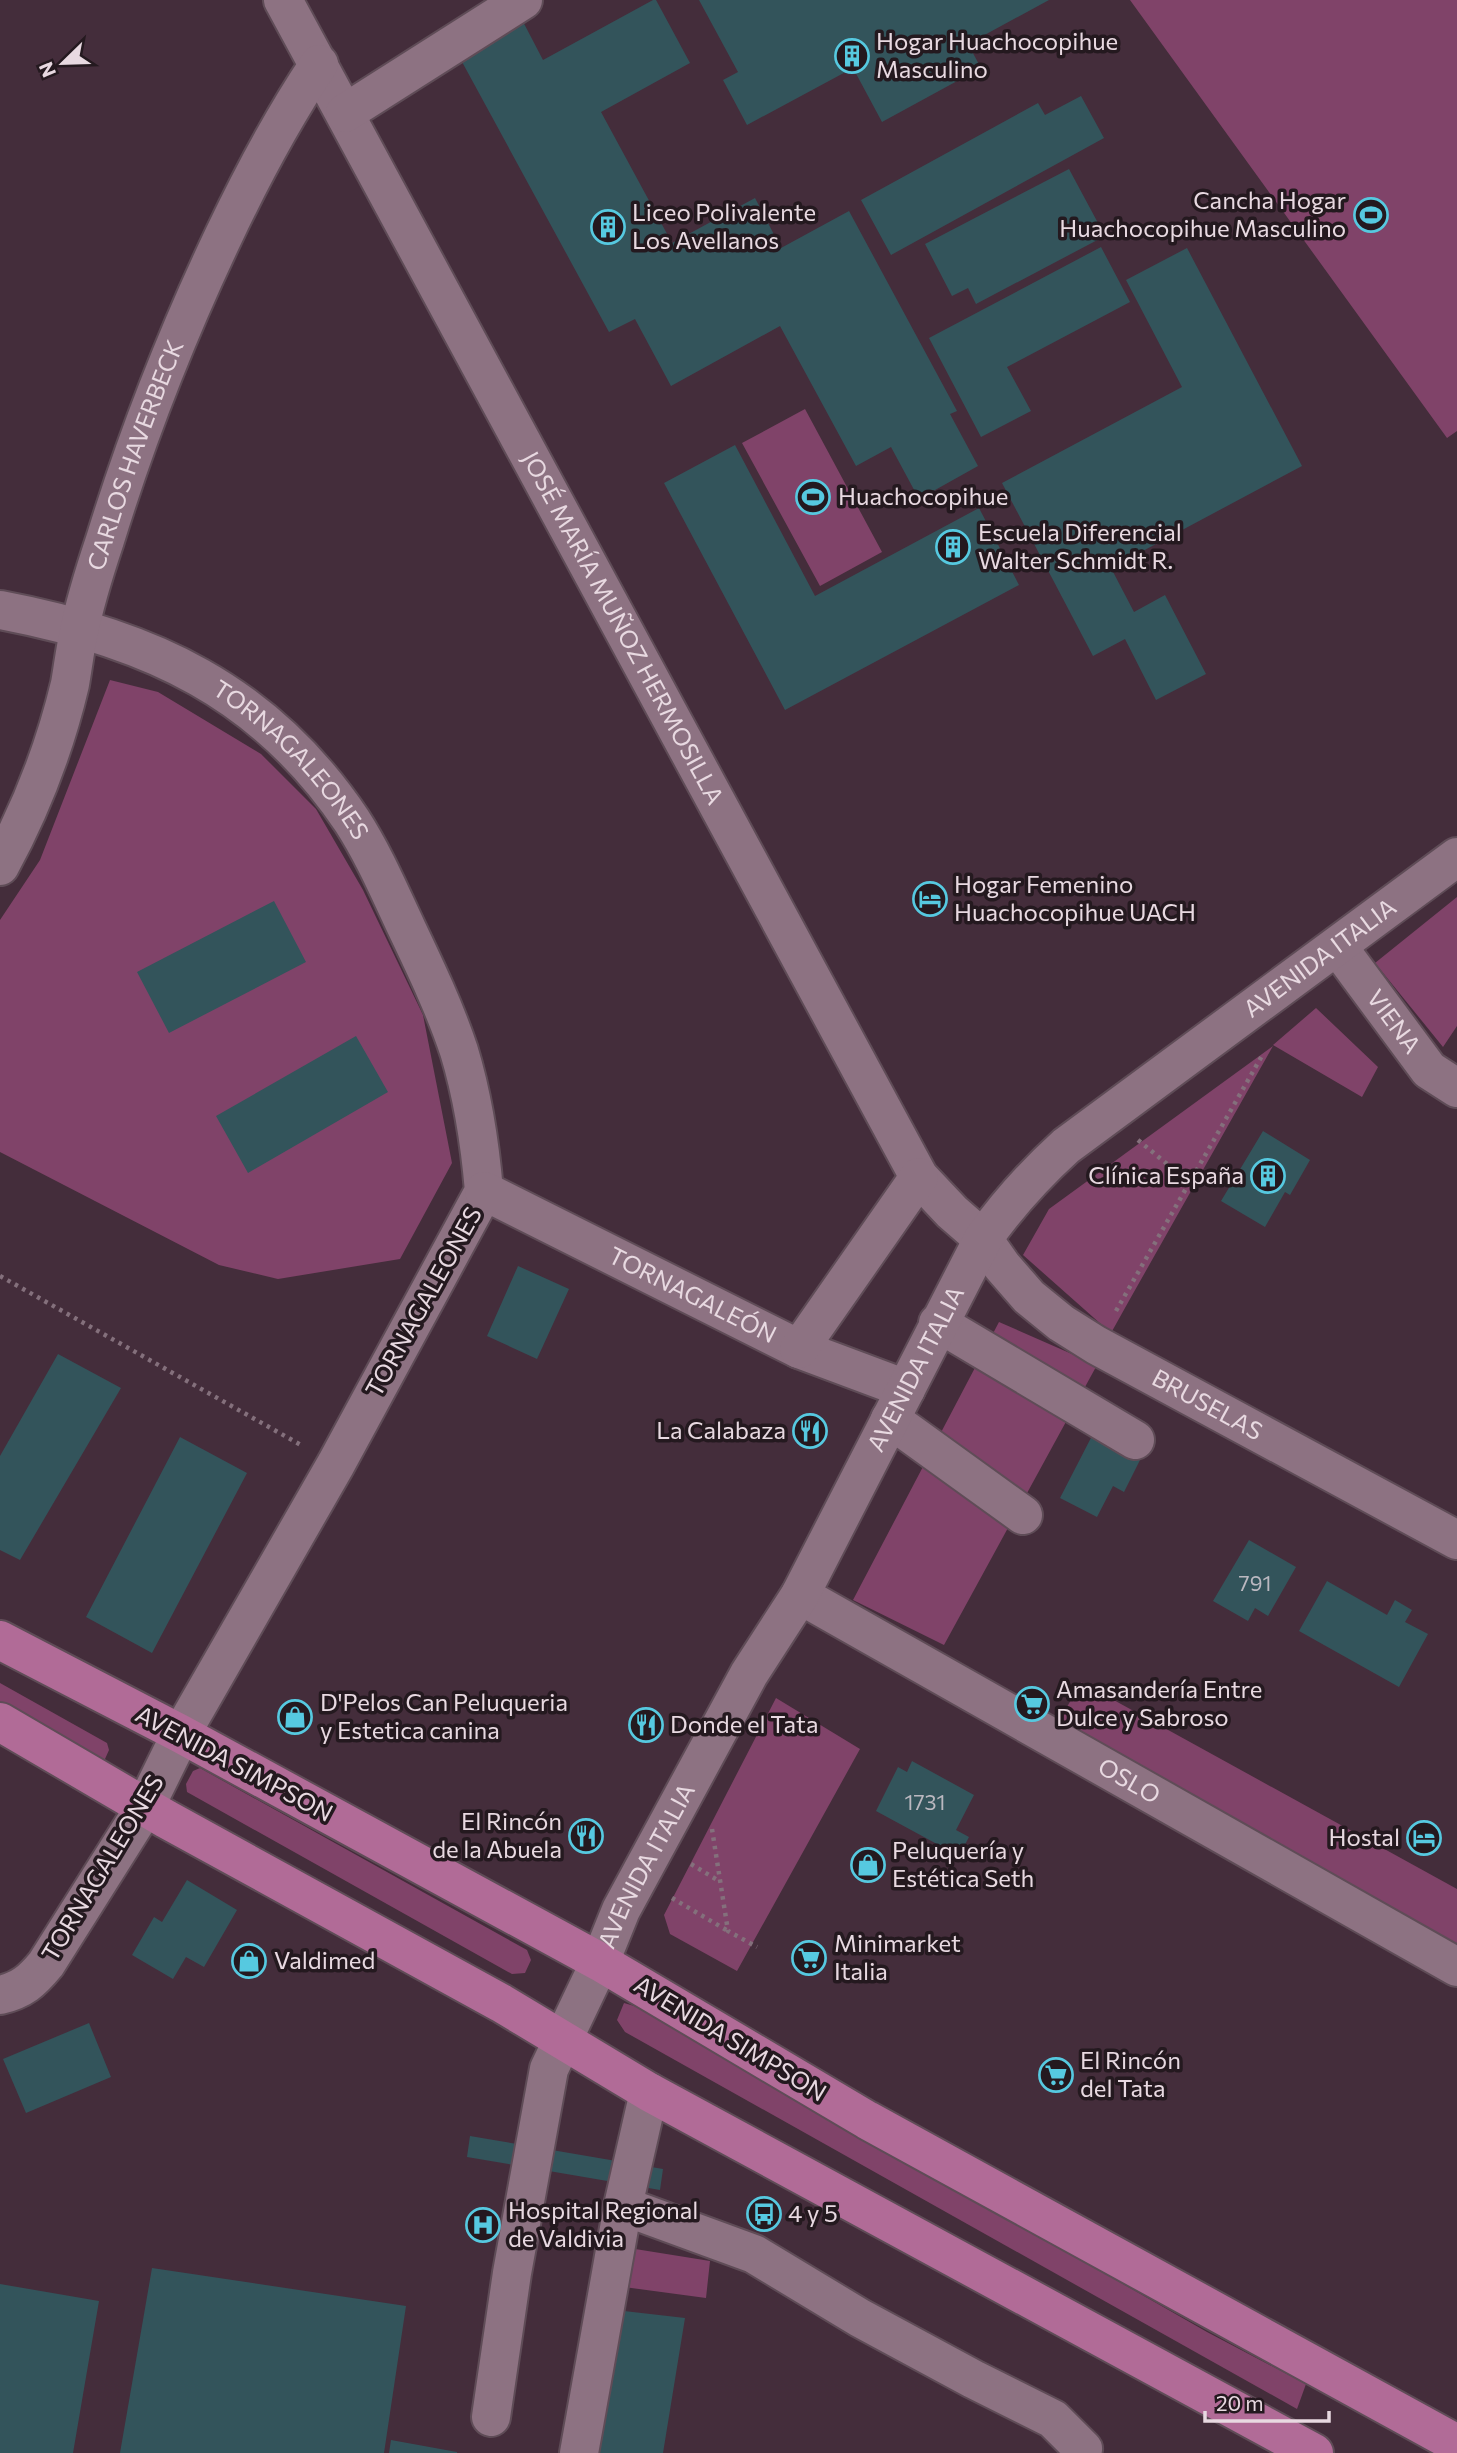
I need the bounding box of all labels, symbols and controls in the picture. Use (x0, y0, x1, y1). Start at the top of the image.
place label: Hogar Huachocopihue Masculino (876, 26, 1118, 83)
north arrow (28, 28, 98, 98)
building icon: Hogar Huachocopihue Masculino (833, 37, 871, 75)
text: N (34, 59, 60, 81)
place label: Cancha Hogar Huachocopihue Masculino (1059, 185, 1346, 242)
sports icon: Cancha Hogar Huachocopihue Masculino (1352, 196, 1390, 234)
place label: Liceo Polivalente Los Avellanos (632, 197, 816, 254)
building icon: Liceo Polivalente Los Avellanos (589, 208, 627, 246)
street label: CARLOS HAVERBECK (80, 335, 189, 574)
street label: JOSÉ MARÍA MUÑOZ HERMOSILLA (517, 446, 731, 809)
sports icon: Huachocopihue (794, 478, 832, 516)
place label: Huachocopihue (838, 481, 1008, 510)
place label: Escuela Diferencial Walter Schmidt R. (978, 517, 1182, 574)
building icon: Escuela Diferencial Walter Schmidt R. (934, 528, 972, 566)
street label: TORNAGALEONES (208, 673, 376, 844)
place label: Hogar Femenino Huachocopihue UACH (954, 869, 1196, 926)
hotel icon: Hogar Femenino Huachocopihue UACH (911, 880, 949, 918)
street label: AVENIDA ITALIA (1237, 891, 1401, 1023)
street label: VIENA (1361, 983, 1428, 1058)
building icon: Clínica España (1249, 1157, 1287, 1195)
place label: Clínica España (1088, 1160, 1244, 1189)
street label: TORNAGALEONES (359, 1201, 487, 1401)
street label: TORNAGALEÓN (604, 1240, 782, 1348)
street label: AVENIDA ITALIA (860, 1281, 969, 1456)
street label: BRUSELAS (1148, 1362, 1268, 1445)
restaurant icon: La Calabaza (791, 1412, 829, 1450)
place label: La Calabaza (656, 1415, 786, 1444)
house number: 791 (1239, 1570, 1271, 1595)
place label: Amasandería Entre Dulce y Sabroso (1056, 1674, 1262, 1731)
supermarket icon: Amasandería Entre Dulce y Sabroso (1013, 1685, 1051, 1723)
place label: D'Pelos Can Peluqueria y Estetica canina (320, 1687, 568, 1744)
street label: AVENIDA SIMPSON (131, 1698, 338, 1827)
shop icon: D'Pelos Can Peluqueria y Estetica canina (276, 1698, 314, 1736)
restaurant icon: Donde el Tata (627, 1706, 665, 1744)
place label: Donde el Tata (670, 1709, 819, 1738)
street label: OSLO (1094, 1751, 1166, 1809)
street label: TORNAGALEONES (35, 1769, 169, 1966)
street label: AVENIDA ITALIA (591, 1778, 700, 1952)
house number: 1731 (904, 1789, 946, 1814)
place label: El Rincón de la Abuela (432, 1806, 562, 1863)
restaurant icon: El Rincón de la Abuela (567, 1817, 605, 1855)
hotel icon: Hostal (1405, 1819, 1443, 1857)
place label: Hostal (1329, 1822, 1400, 1851)
place label: Peluquería y Estética Seth (892, 1835, 1034, 1892)
shop icon: Peluquería y Estética Seth (849, 1846, 887, 1884)
place label: Minimarket Italia (834, 1928, 961, 1985)
supermarket icon: Minimarket Italia (790, 1939, 828, 1977)
shop icon: Valdimed (230, 1942, 268, 1980)
place label: Valdimed (274, 1945, 375, 1974)
street label: AVENIDA SIMPSON (629, 1969, 832, 2107)
place label: El Rincón del Tata (1080, 2045, 1181, 2102)
supermarket icon: El Rincón del Tata (1037, 2056, 1075, 2094)
place label: Hospital Regional de Valdivia (508, 2195, 698, 2252)
bus stop icon: 4 y 5 (745, 2195, 783, 2233)
place label: 4 y 5 (788, 2198, 838, 2227)
hospital icon: Hospital Regional de Valdivia (464, 2206, 502, 2244)
scale bar (1205, 2380, 1329, 2424)
text: 20 m (1216, 2390, 1264, 2415)

